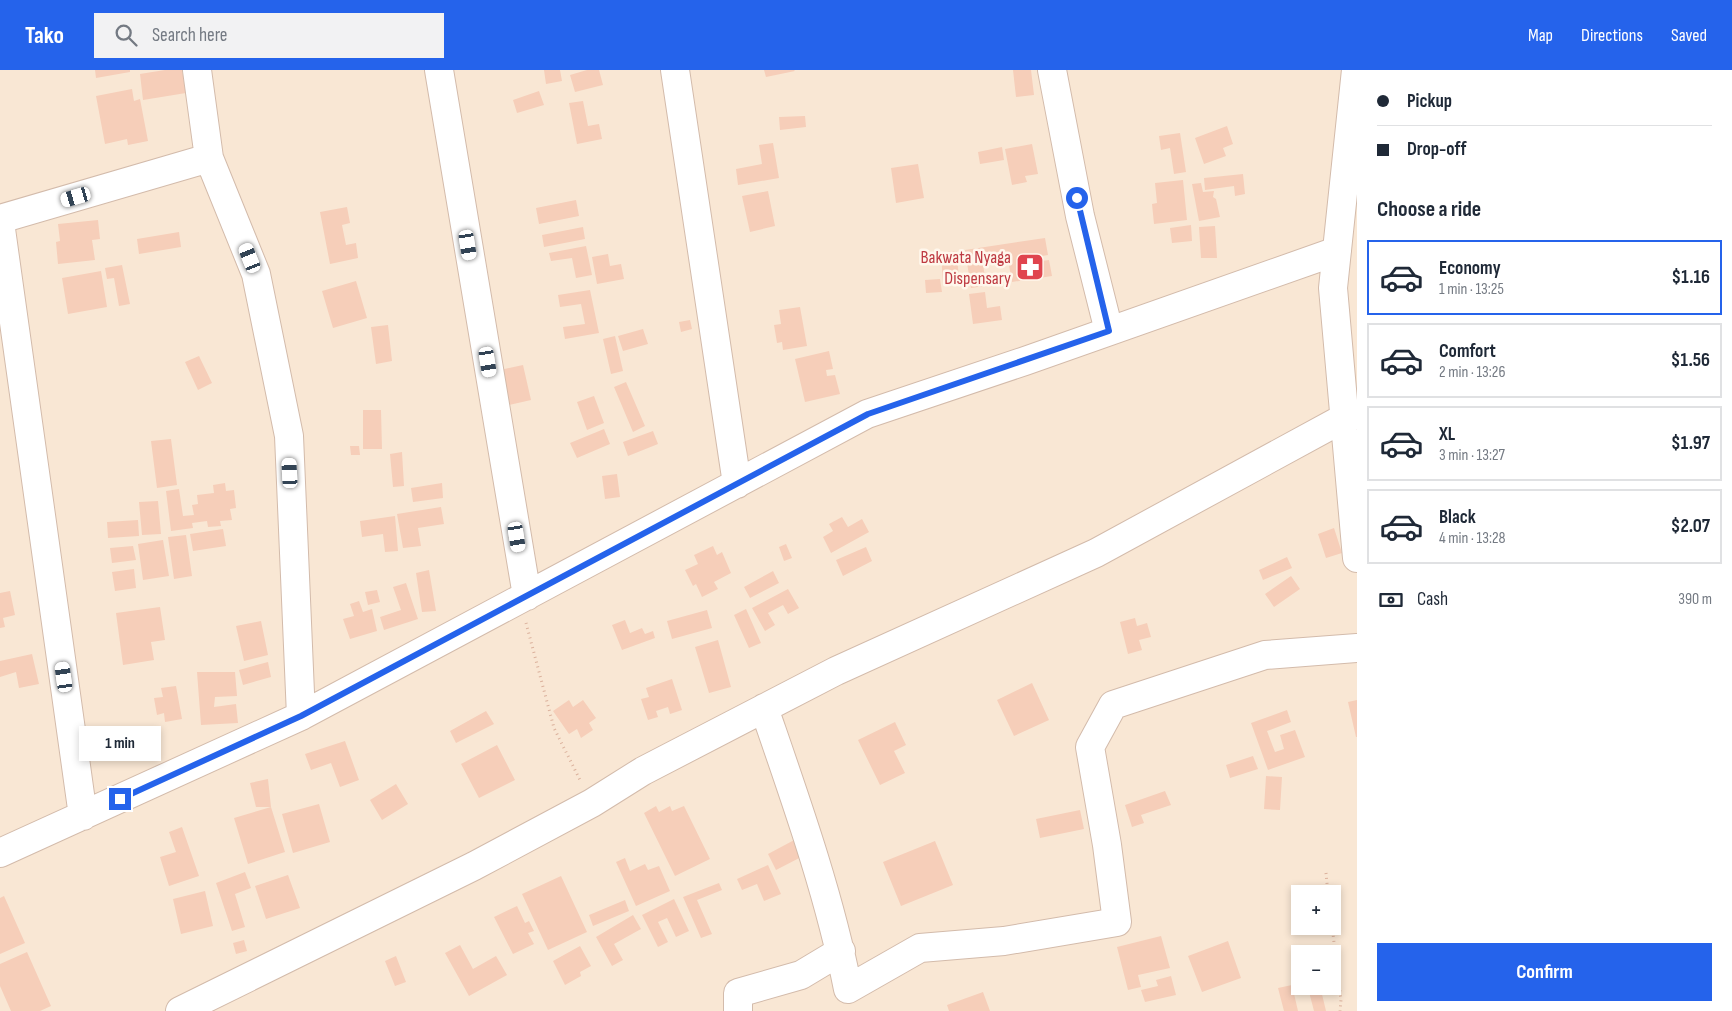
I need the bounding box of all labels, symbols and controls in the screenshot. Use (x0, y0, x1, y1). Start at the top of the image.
search box (94, 13, 444, 58)
text: Tako (25, 21, 64, 50)
icon: search (112, 21, 140, 49)
text: Search here (152, 24, 228, 47)
text: Map (1528, 25, 1553, 46)
text: Directions (1581, 25, 1643, 46)
text: Saved (1671, 25, 1707, 46)
text: Pickup (1407, 90, 1452, 113)
text: Drop-off (1407, 138, 1467, 161)
car (59, 186, 92, 208)
route start (1066, 187, 1088, 209)
text: Choose a ride (1377, 196, 1481, 223)
car (458, 229, 477, 261)
car (237, 241, 262, 275)
place label: Bakwata Nyaga Dispensary (920, 247, 1011, 289)
pharmacy icon: Bakwata Nyaga Dispensary (1015, 252, 1045, 282)
icon: car (1379, 255, 1424, 300)
text: Economy (1439, 257, 1501, 280)
text: $1.16 (1672, 266, 1710, 289)
text: 1 min · 13:25 (1439, 280, 1504, 299)
icon: car (1379, 338, 1424, 383)
text: Comfort (1439, 340, 1496, 363)
car (478, 346, 497, 378)
text: $1.56 (1671, 349, 1710, 372)
text: 2 min · 13:26 (1439, 363, 1505, 382)
icon: car (1379, 421, 1424, 466)
text: XL (1439, 423, 1455, 446)
text: $1.97 (1671, 432, 1710, 455)
text: 3 min · 13:27 (1439, 446, 1505, 465)
car (281, 458, 298, 488)
icon: car (1379, 504, 1424, 549)
text: Black (1439, 506, 1476, 529)
text: $2.07 (1671, 515, 1710, 538)
car (507, 521, 526, 553)
text: 4 min · 13:28 (1439, 529, 1506, 548)
icon: cash (1377, 586, 1405, 614)
text: Cash (1417, 588, 1448, 611)
text: 390 m (1678, 590, 1712, 609)
car (54, 661, 73, 693)
callout: 1 min (79, 726, 161, 762)
text: 1 min (105, 734, 135, 753)
route end (109, 788, 131, 810)
map controls (1291, 885, 1341, 995)
button: + (1291, 885, 1341, 935)
button: Confirm (1377, 943, 1712, 1001)
button: − (1291, 945, 1341, 995)

